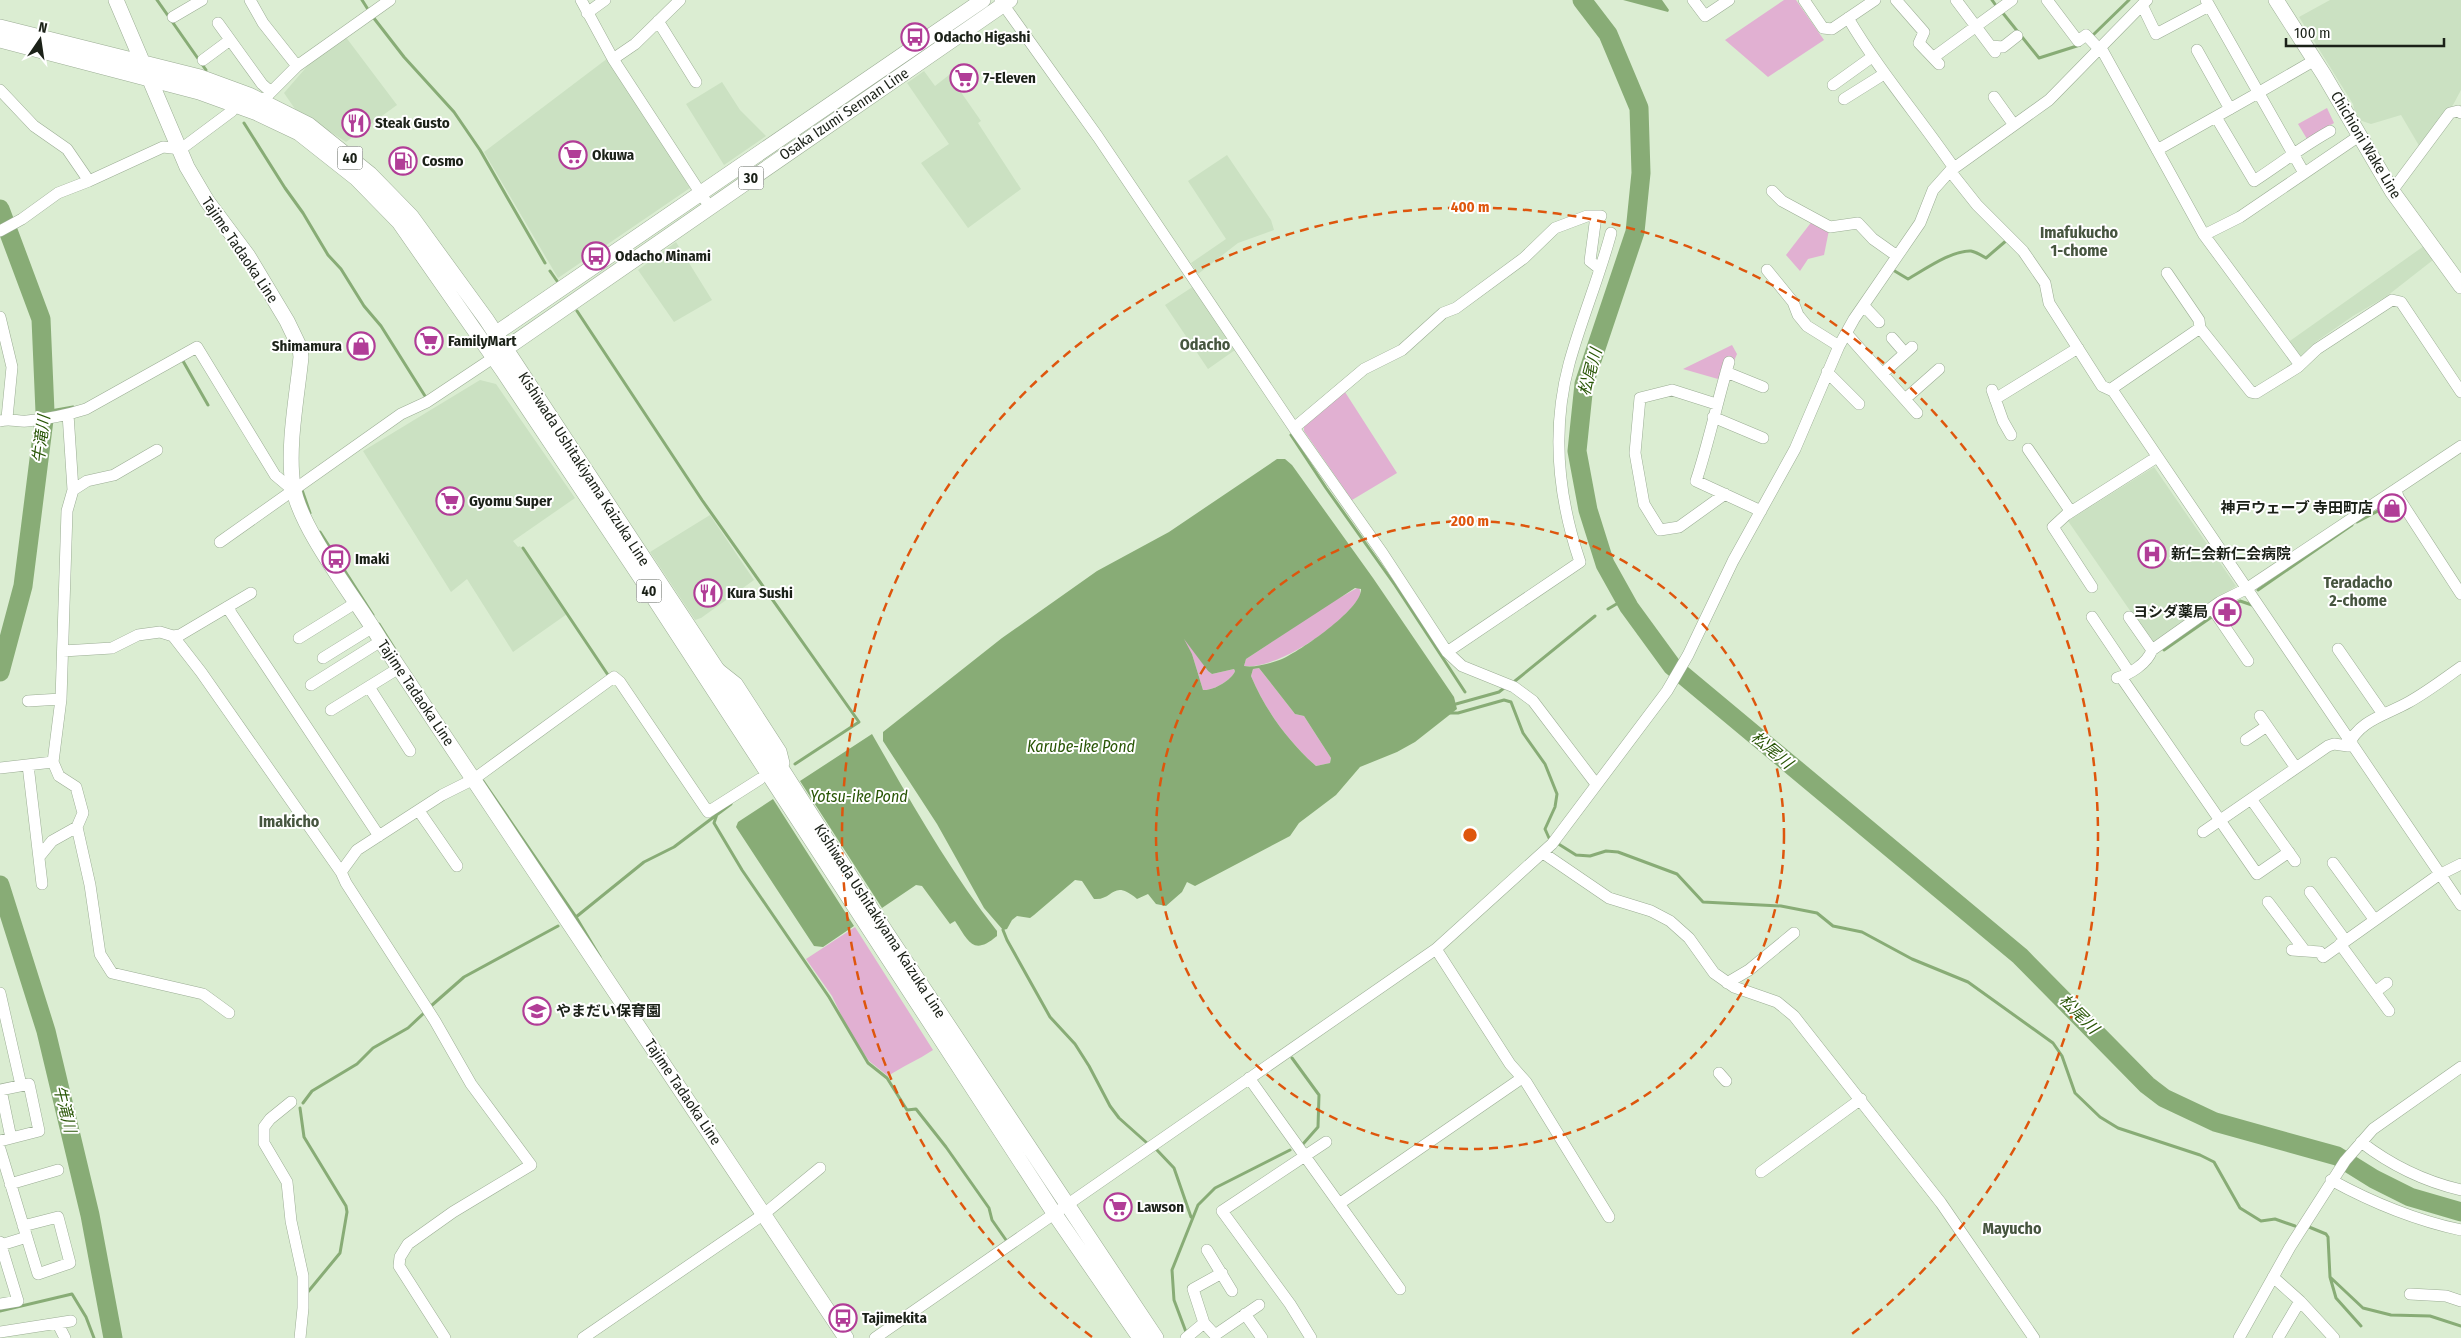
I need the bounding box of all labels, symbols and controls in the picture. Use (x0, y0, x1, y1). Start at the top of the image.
north arrow (15, 15, 65, 65)
scale bar (2286, 15, 2444, 47)
text: N (37, 19, 49, 37)
bus stop icon: Odacho Higashi (900, 22, 930, 52)
text: 100 m (2294, 24, 2331, 42)
place label: Odacho Higashi (934, 28, 1030, 46)
supermarket icon: 7-Eleven (949, 63, 979, 93)
street label: Osaka Izumi Sennan Line (776, 64, 912, 164)
place label: 7-Eleven (983, 69, 1036, 87)
street label: Chichioni Wake Line (2327, 88, 2405, 202)
restaurant icon: Steak Gusto (341, 108, 371, 138)
place label: Steak Gusto (375, 114, 450, 132)
supermarket icon: Okuwa (558, 140, 588, 170)
road number: 40 (338, 146, 362, 170)
fuel station icon: Cosmo (388, 146, 418, 176)
place label: Okuwa (592, 146, 635, 164)
place label: Cosmo (422, 152, 464, 170)
road number: 30 (738, 167, 764, 190)
street label: Tajime Tadaoka Line (198, 194, 282, 306)
text: 400 m (1451, 198, 1489, 216)
district label: Imafukucho 1-chome (2040, 223, 2119, 260)
bus stop icon: Odacho Minami (581, 241, 611, 271)
place label: Odacho Minami (615, 247, 711, 265)
supermarket icon: FamilyMart (414, 326, 444, 356)
shop icon: Shimamura (346, 331, 376, 361)
place label: FamilyMart (448, 332, 517, 350)
district label: Odacho (1180, 335, 1231, 354)
place label: Shimamura (272, 337, 343, 355)
water label: 松尾川 (1575, 344, 1606, 398)
street label: Kishiwada Ushitakiyama Kaizuka Line (514, 369, 654, 569)
water label: 牛滝川 (29, 412, 54, 464)
supermarket icon: Gyomu Super (435, 486, 465, 516)
place label: Gyomu Super (469, 492, 553, 510)
shop icon: 神戸ウェーブ 寺田町店 (2377, 493, 2407, 523)
place label: 神戸ウェーブ 寺田町店 (2220, 499, 2373, 517)
text: 200 m (1450, 512, 1489, 530)
hospital icon: 新仁会新仁会病院 (2137, 539, 2167, 569)
bus stop icon: Imaki (321, 544, 351, 574)
place label: 新仁会新仁会病院 (2171, 545, 2291, 563)
place label: Imaki (355, 550, 390, 568)
district label: Teradacho 2-chome (2324, 573, 2393, 610)
restaurant icon: Kura Sushi (693, 578, 723, 608)
road number: 40 (636, 580, 662, 602)
place label: Kura Sushi (727, 584, 793, 602)
pharmacy icon: ヨシダ薬局 (2212, 597, 2242, 627)
place label: ヨシダ薬局 (2133, 603, 2208, 621)
street label: Tajime Tadaoka Line (374, 637, 458, 749)
water label: 松尾川 (1748, 727, 1798, 774)
water label: Karube-ike Pond (1027, 737, 1136, 756)
water label: Yotsu-ike Pond (810, 787, 908, 806)
district label: Imakicho (259, 812, 320, 831)
street label: Kishiwada Ushitakiyama Kaizuka Line (810, 821, 950, 1021)
centre of rings (1461, 826, 1479, 844)
water label: 松尾川 (2055, 990, 2104, 1039)
school or university icon: やまだい保育園 (522, 996, 552, 1026)
place label: やまだい保育園 (556, 1002, 661, 1020)
street label: Tajime Tadaoka Line (641, 1036, 725, 1148)
water label: 牛滝川 (50, 1083, 81, 1137)
supermarket icon: Lawson (1103, 1192, 1133, 1222)
place label: Lawson (1137, 1198, 1184, 1216)
district label: Mayucho (1982, 1219, 2042, 1238)
bus stop icon: Tajimekita (828, 1303, 858, 1333)
place label: Tajimekita (862, 1309, 927, 1327)

